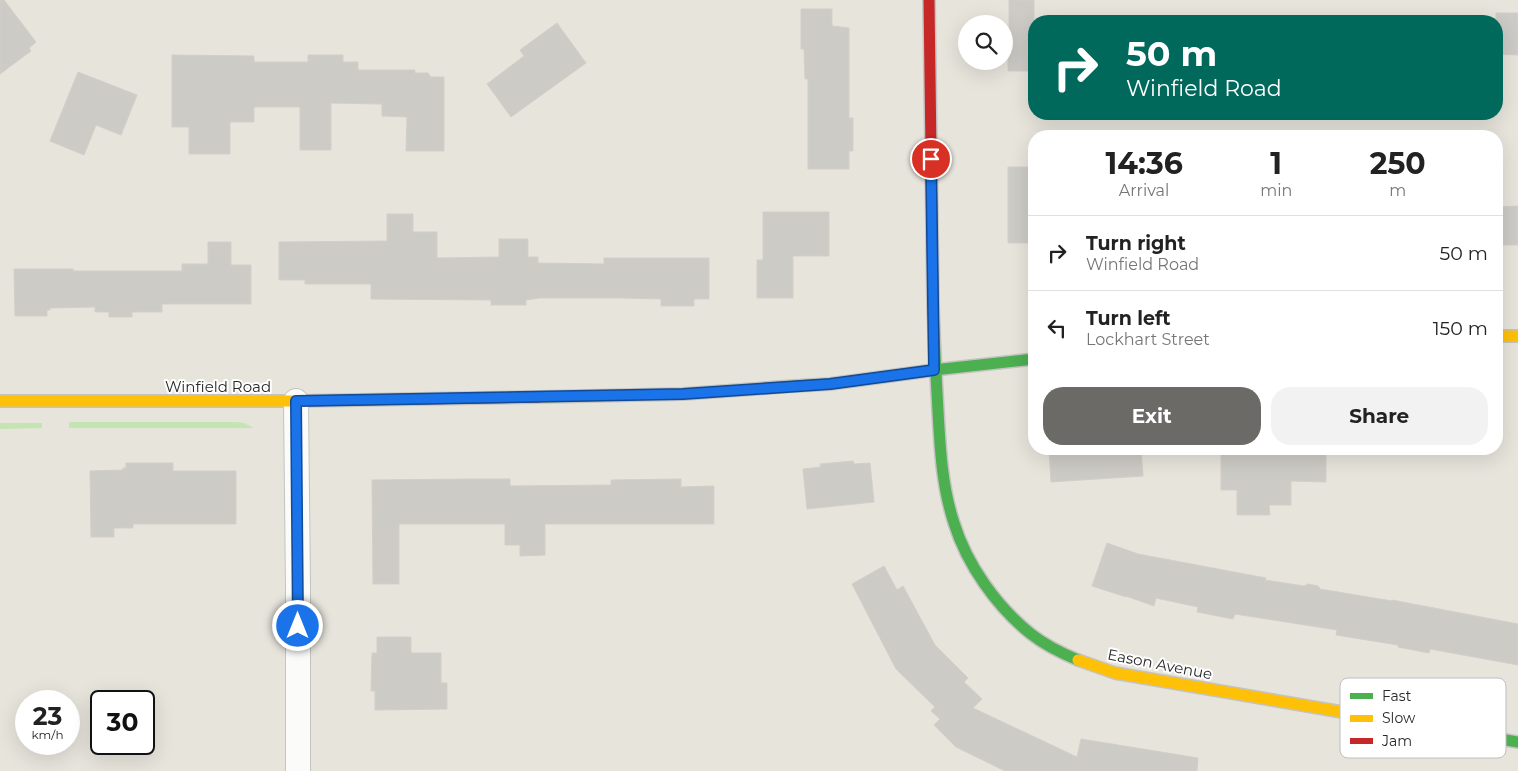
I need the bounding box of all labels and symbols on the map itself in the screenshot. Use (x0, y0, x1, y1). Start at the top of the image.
pin (910, 138, 952, 180)
street label: Winfield Road (165, 377, 271, 396)
position arrow (271, 599, 323, 651)
street label: Eason Avenue (1106, 645, 1214, 683)
legend (1340, 678, 1506, 758)
text: Fast (1382, 687, 1412, 705)
speed limit sign: 30 (90, 690, 155, 755)
text: Slow (1382, 709, 1416, 727)
text: Jam (1381, 732, 1412, 750)

